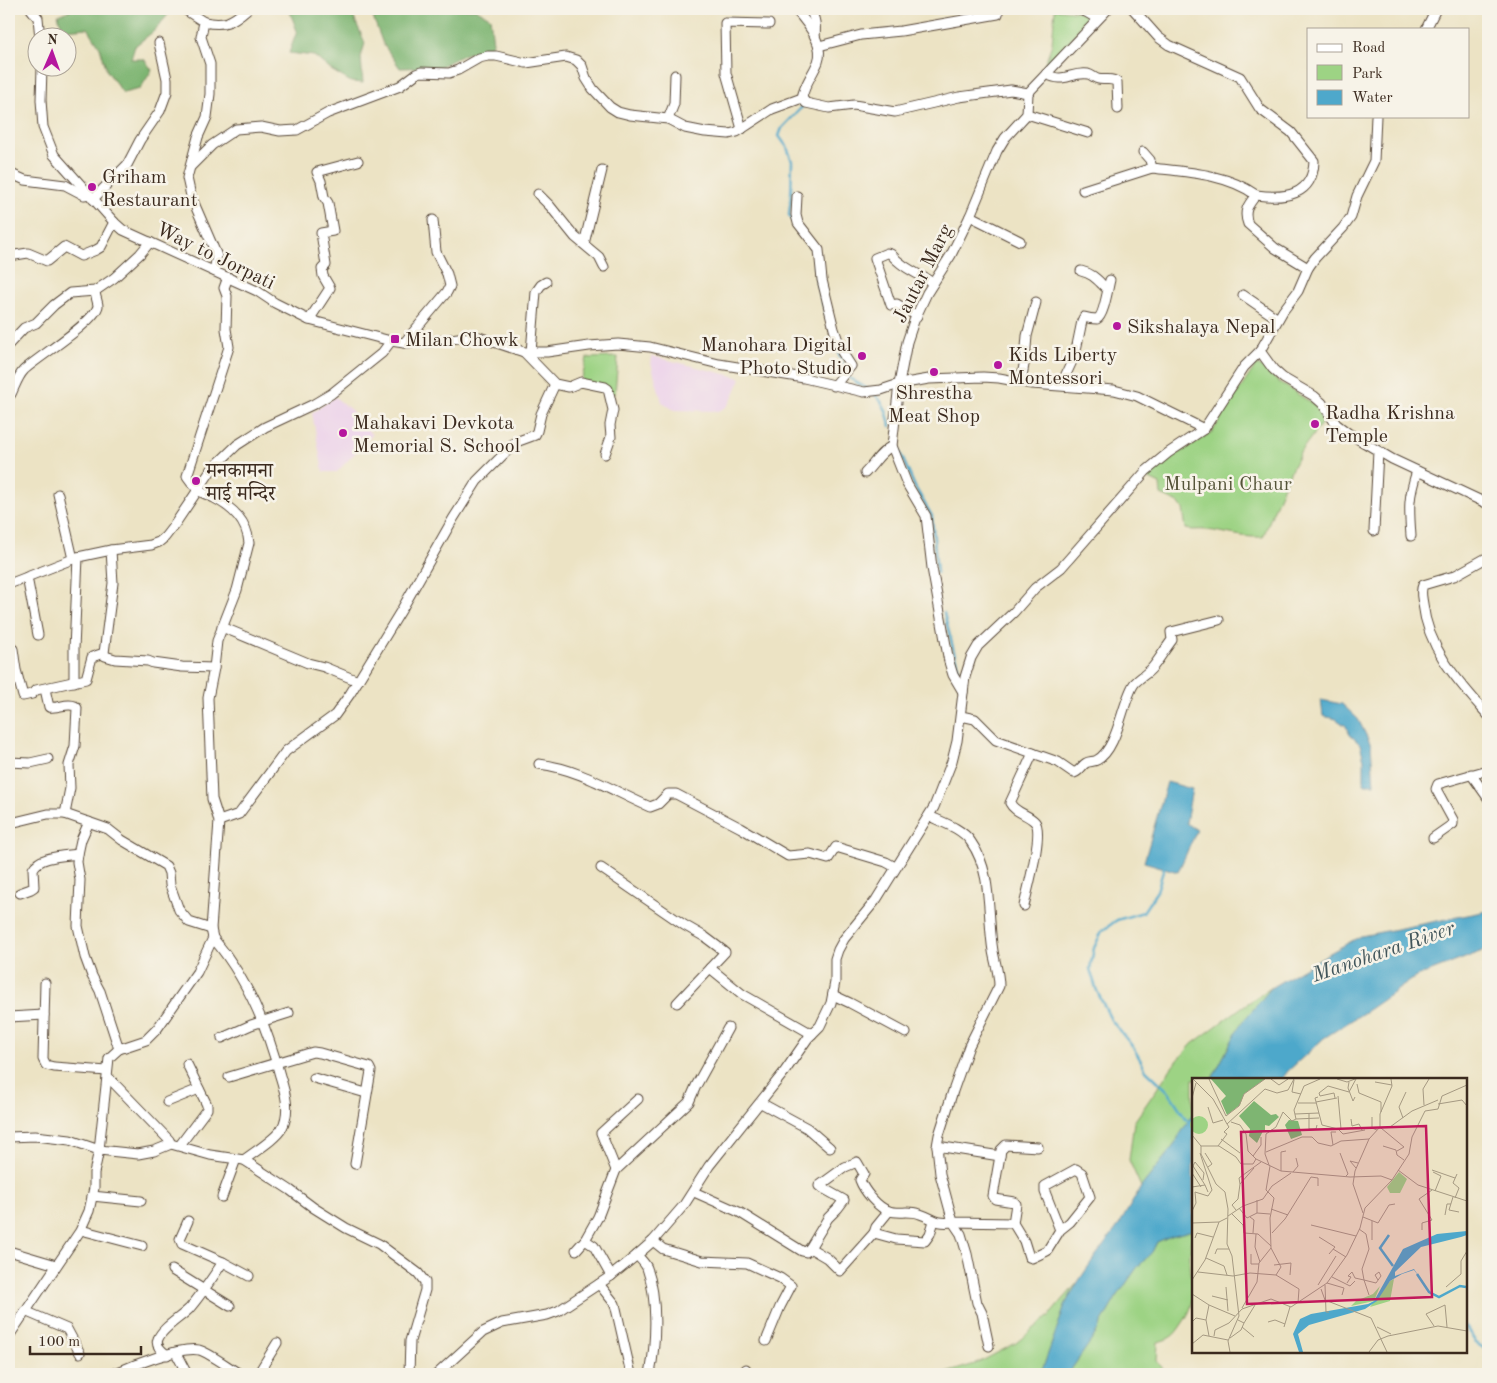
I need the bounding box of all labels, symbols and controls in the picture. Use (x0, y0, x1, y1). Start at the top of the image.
north arrow (28, 28, 78, 78)
legend (1307, 28, 1470, 118)
text: N (47, 33, 58, 47)
text: Road (1352, 41, 1386, 56)
text: Park (1352, 67, 1383, 82)
text: Water (1352, 91, 1393, 106)
place label: Griham Restaurant (102, 168, 198, 211)
marker: Griham Restaurant (86, 181, 98, 193)
street label: Way to Jorpati (152, 219, 278, 294)
street label: Jautar Marg (890, 221, 957, 326)
place label: Sikshalaya Nepal (1127, 318, 1275, 338)
marker: Sikshalaya Nepal (1111, 320, 1123, 332)
place label: Milan Chowk (405, 331, 519, 351)
marker: Milan Chowk (389, 333, 401, 345)
place label: Manohara Digital Photo Studio (701, 336, 852, 379)
place label: Kids Liberty Montessori (1008, 346, 1118, 389)
marker: Manohara Digital Photo Studio (856, 350, 868, 362)
marker: Kids Liberty Montessori (992, 359, 1004, 371)
marker: Shrestha Meat Shop (928, 366, 940, 378)
place label: Shrestha Meat Shop (888, 384, 980, 427)
place label: Radha Krishna Temple (1325, 404, 1455, 447)
place label: Mahakavi Devkota Memorial S. School (353, 414, 520, 457)
marker: Radha Krishna Temple (1309, 418, 1321, 430)
marker: Mahakavi Devkota Memorial S. School (337, 427, 349, 439)
place label: मनकामना माई मन्दिर (205, 462, 277, 505)
marker: मनकामना माई मन्दिर (190, 475, 202, 487)
park label: Mulpani Chaur (1164, 475, 1292, 495)
water label: Manohara River (1308, 918, 1459, 987)
inset map (1192, 1078, 1467, 1353)
scale bar (30, 1323, 141, 1355)
text: 100 m (38, 1335, 80, 1350)

